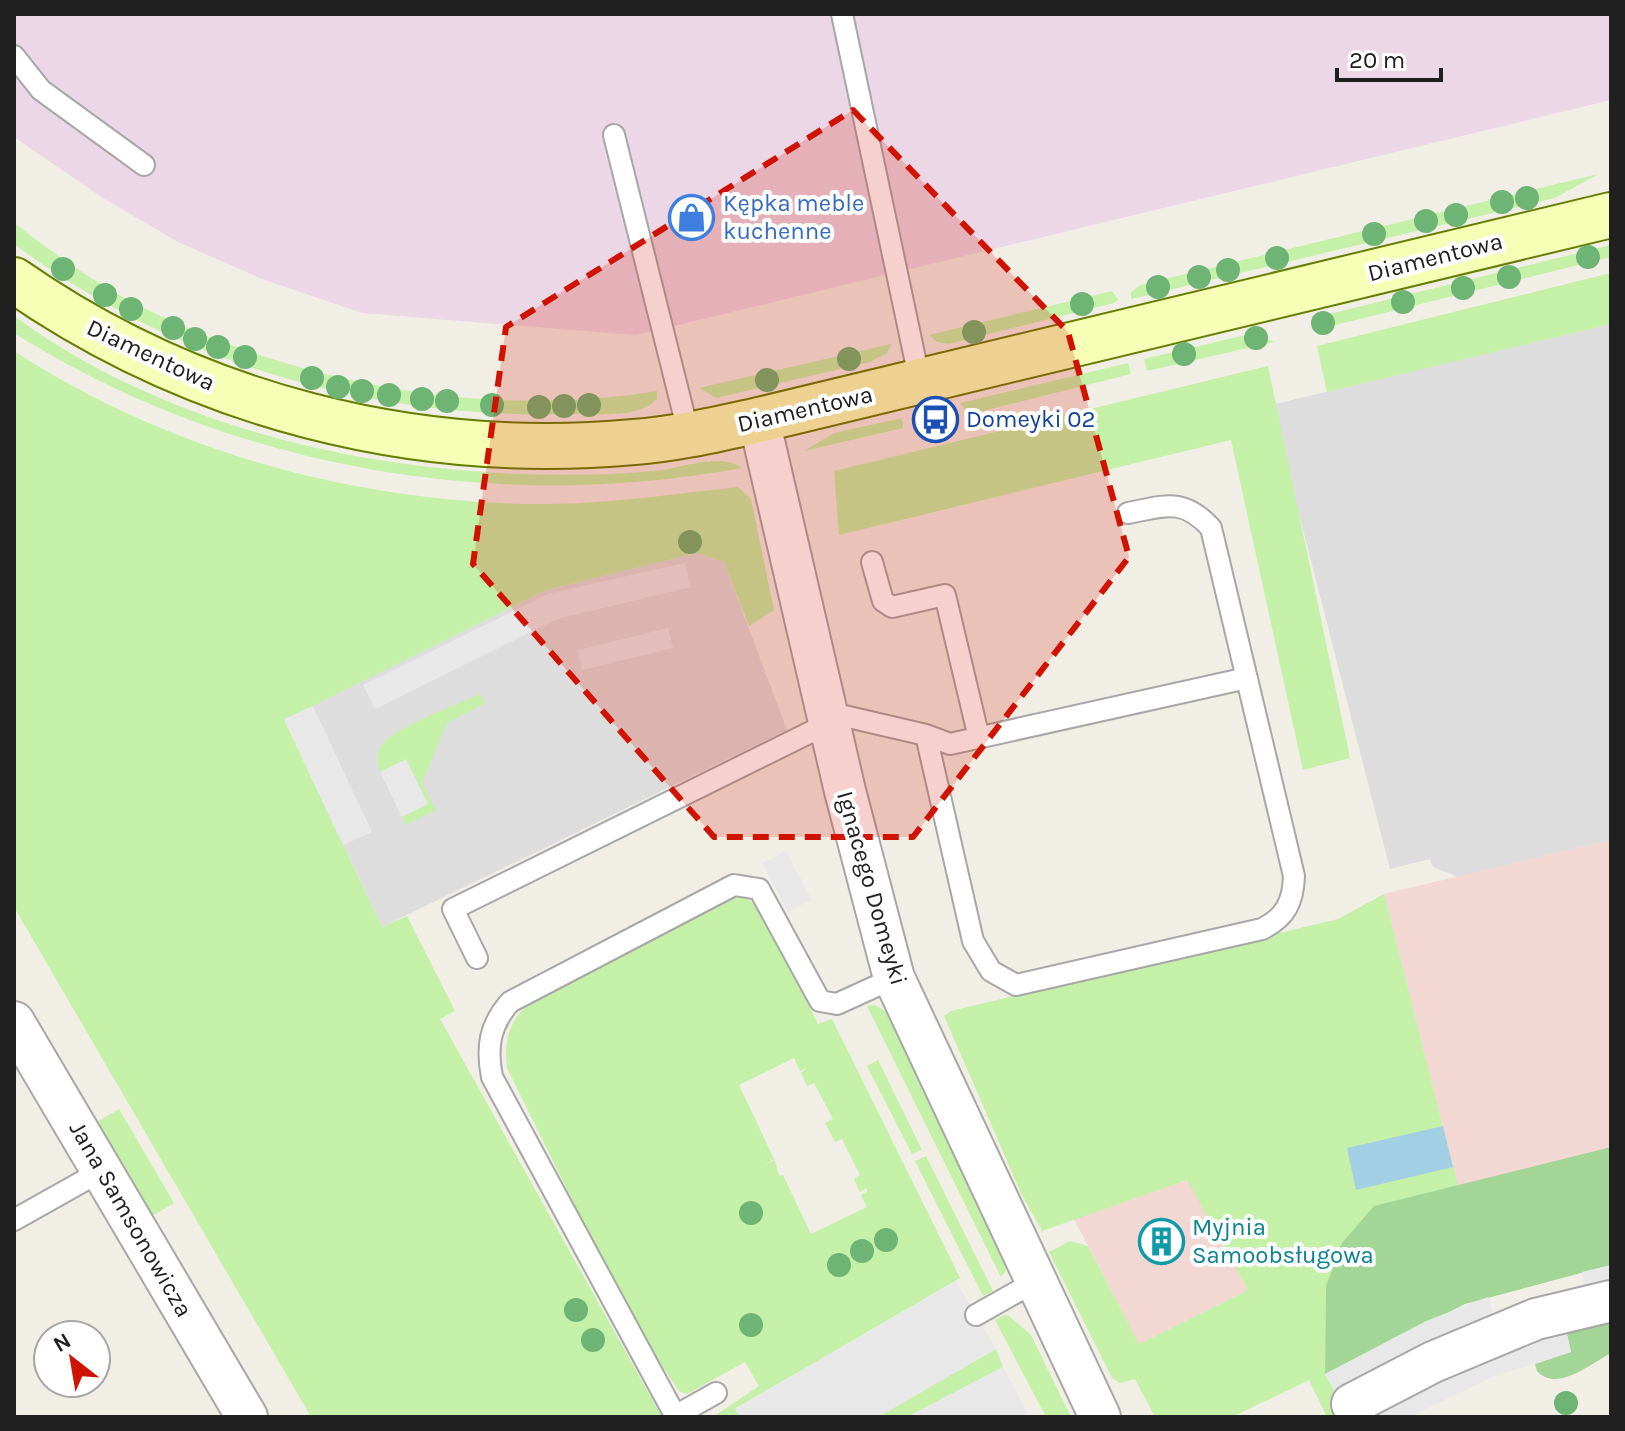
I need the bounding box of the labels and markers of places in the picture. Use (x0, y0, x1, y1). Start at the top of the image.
place label: Kępka meble kuchenne (723, 189, 864, 245)
shop icon: Kępka meble kuchenne (668, 193, 716, 241)
bus stop icon: Domeyki 02 (911, 395, 959, 443)
place label: Domeyki 02 (966, 405, 1095, 433)
place label: Myjnia Samoobsługowa (1192, 1213, 1374, 1269)
building icon: Myjnia Samoobsługowa (1137, 1217, 1185, 1265)

